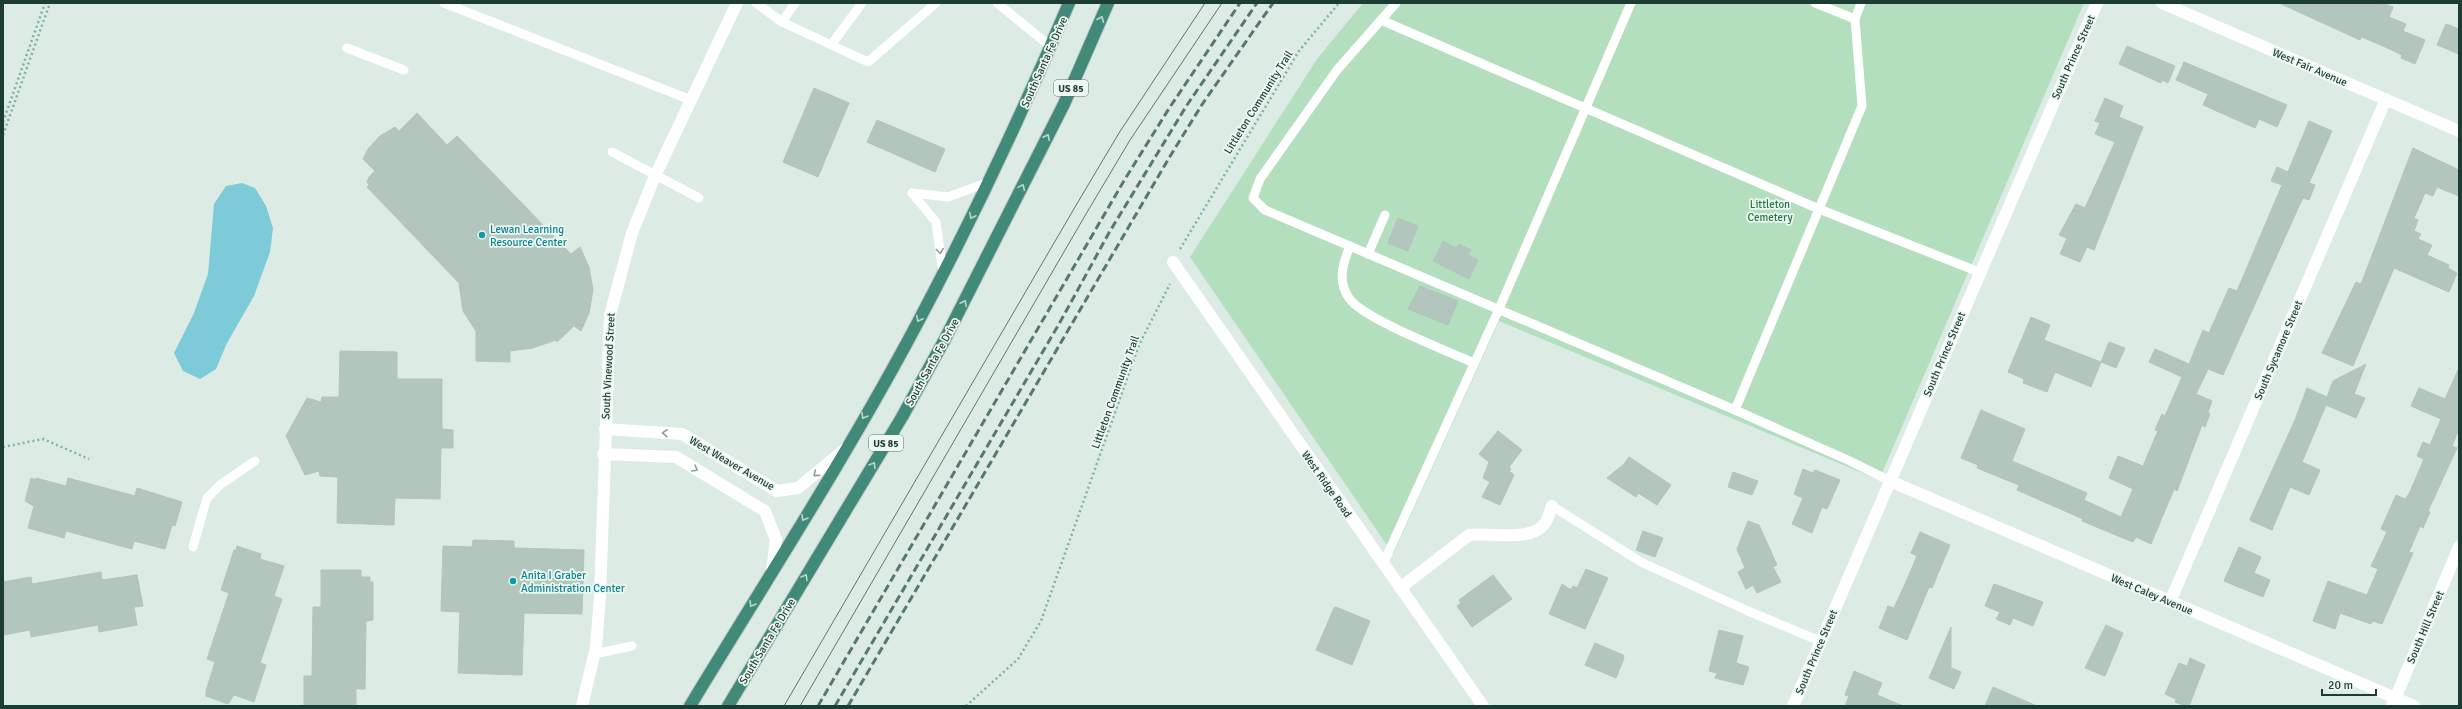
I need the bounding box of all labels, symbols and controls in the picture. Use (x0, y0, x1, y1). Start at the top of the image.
street label: South Prince Street (2049, 13, 2098, 101)
street label: South Santa Fe Drive (1019, 15, 1070, 109)
one-way arrow (1096, 15, 1104, 23)
street label: West Fair Avenue (2270, 46, 2349, 89)
street label: Littleton Community Trail (1221, 48, 1296, 156)
road number: US 85 (1054, 80, 1088, 96)
one-way arrow (1042, 134, 1050, 141)
one-way arrow (1017, 184, 1025, 191)
park label: Littleton Cemetery (1747, 198, 1793, 224)
one-way arrow (969, 212, 977, 220)
place label: Lewan Learning Resource Center (490, 223, 567, 249)
marker: Lewan Learning Resource Center (477, 230, 487, 240)
one-way arrow (935, 248, 944, 254)
street label: South Sycamore Street (2252, 298, 2305, 402)
one-way arrow (959, 300, 967, 307)
street label: South Prince Street (1921, 310, 1968, 399)
street label: South Vinewood Street (599, 312, 618, 420)
one-way arrow (916, 315, 924, 322)
street label: South Santa Fe Drive (903, 316, 962, 408)
street label: Littleton Community Trail (1089, 334, 1142, 451)
one-way arrow (862, 412, 869, 419)
one-way arrow (662, 429, 668, 438)
street label: West Weaver Avenue (687, 434, 777, 493)
road number: US 85 (869, 435, 903, 451)
street label: West Ridge Road (1299, 449, 1354, 520)
one-way arrow (868, 462, 875, 469)
one-way arrow (691, 464, 698, 471)
one-way arrow (813, 469, 820, 476)
one-way arrow (801, 514, 808, 521)
place label: Anita I Graber Administration Center (521, 569, 625, 595)
street label: West Caley Avenue (2109, 571, 2195, 618)
one-way arrow (801, 574, 808, 581)
marker: Anita I Graber Administration Center (508, 576, 518, 586)
street label: South Hill Street (2404, 589, 2447, 666)
street label: South Santa Fe Drive (737, 596, 798, 686)
one-way arrow (749, 600, 756, 607)
street label: South Prince Street (1793, 608, 1840, 697)
scale bar (2322, 671, 2376, 697)
text: 20 m (2328, 678, 2353, 693)

